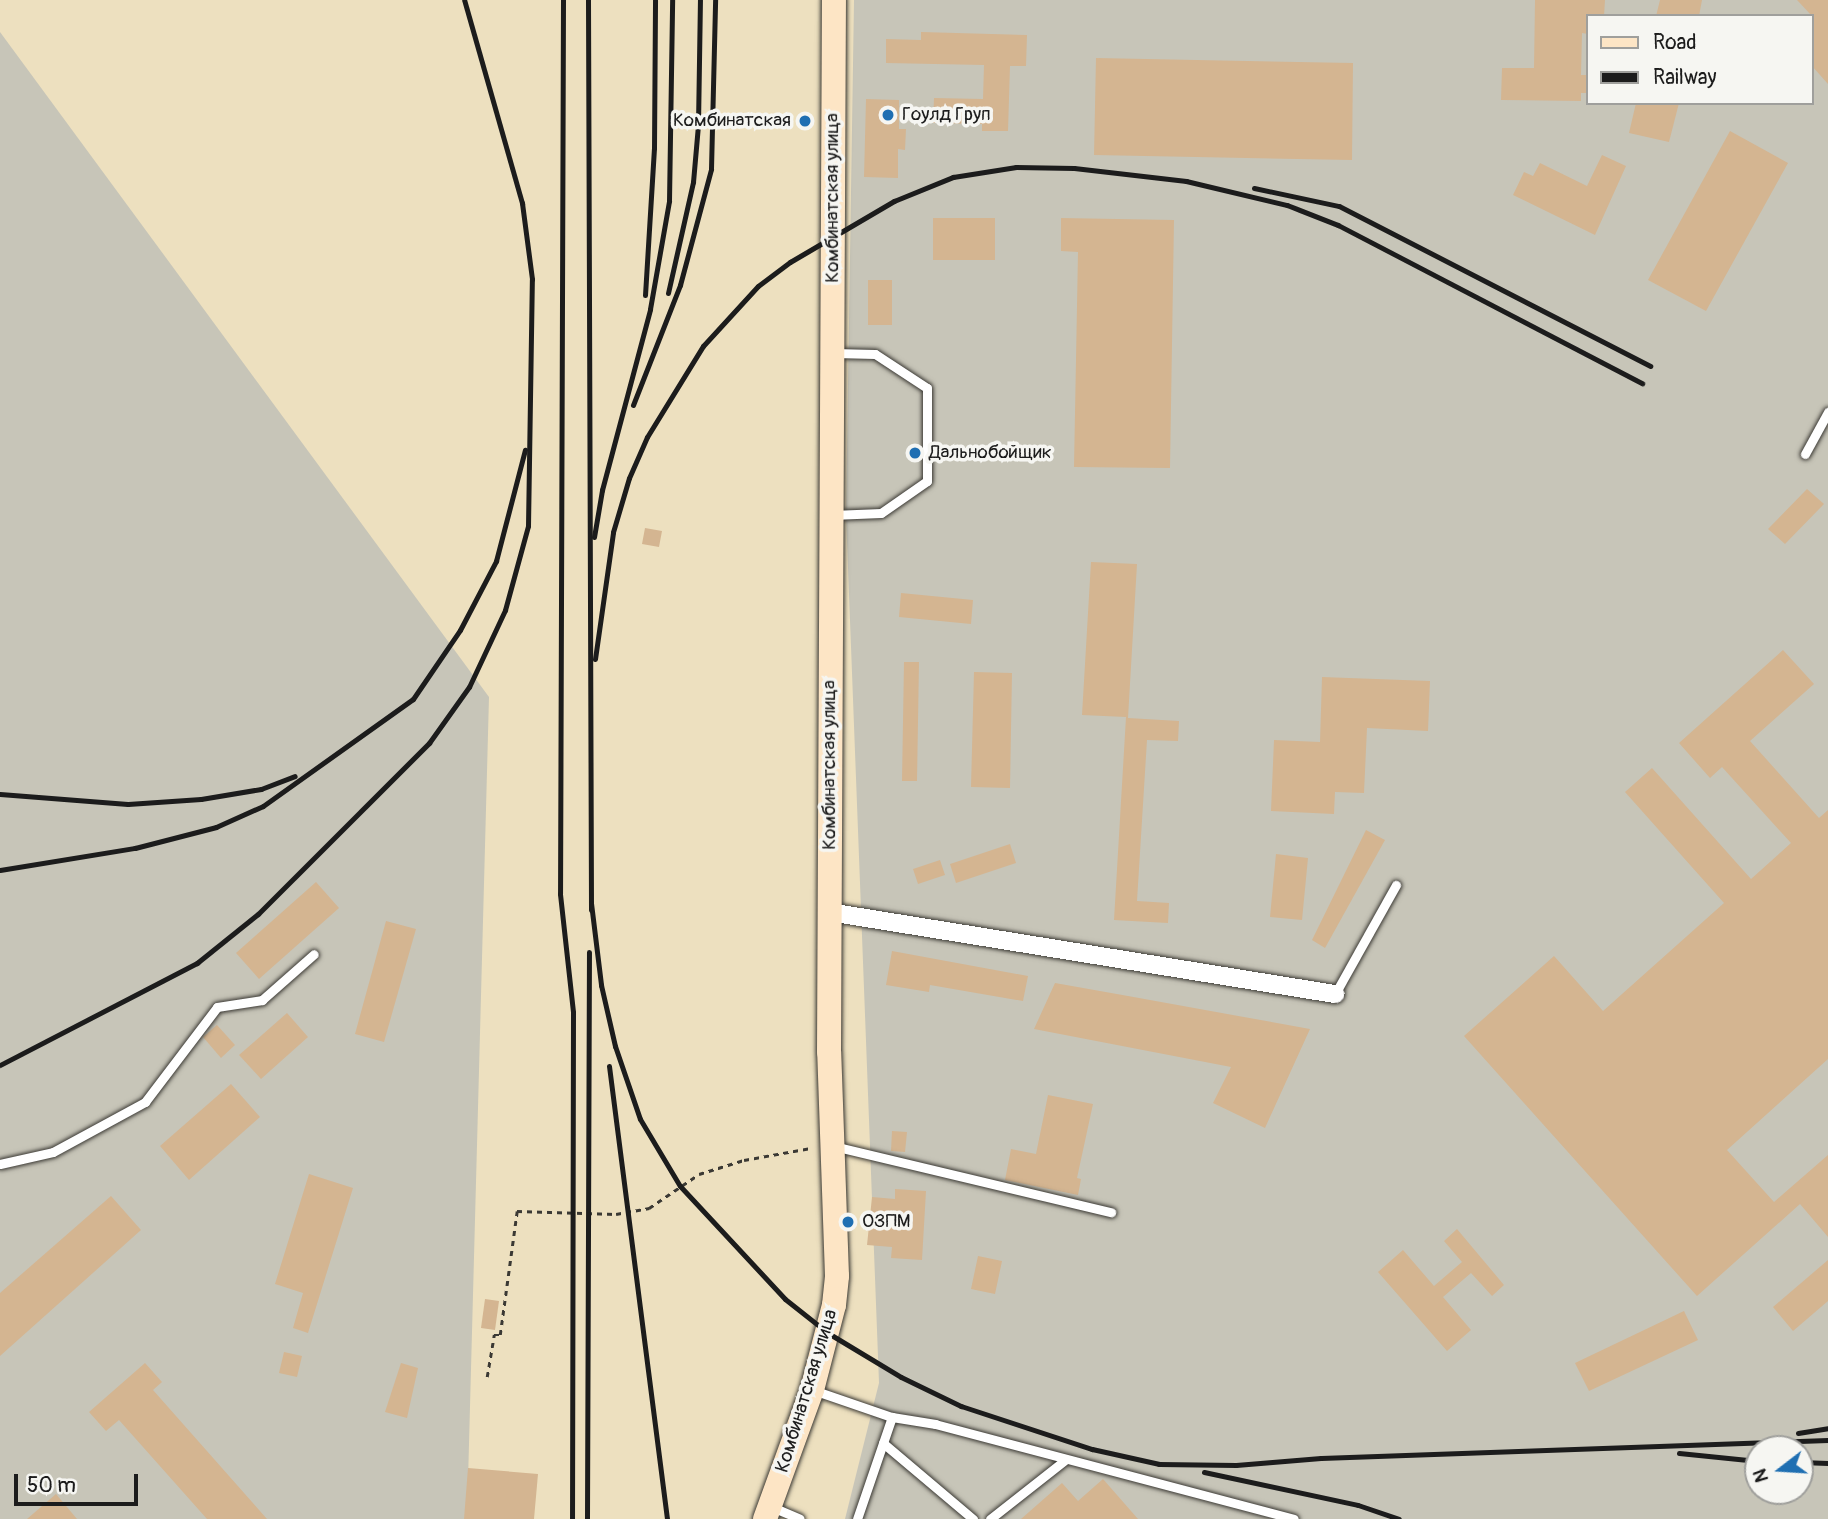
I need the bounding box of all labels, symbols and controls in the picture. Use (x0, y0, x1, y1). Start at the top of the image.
legend (1587, 14, 1814, 105)
text: Road (1653, 29, 1697, 56)
text: Railway (1653, 64, 1717, 91)
place label: Гоулд Груп (902, 104, 991, 126)
marker: Гоулд Груп (880, 107, 896, 123)
place label: Комбинатская (673, 110, 791, 132)
marker: Комбинатская (797, 113, 813, 129)
street label: Комбинатская улица (822, 113, 844, 283)
place label: Дальнобойщик (929, 442, 1051, 464)
marker: Дальнобойщик (907, 445, 923, 461)
street label: Комбинатская улица (819, 680, 841, 850)
place label: ОЗПМ (862, 1211, 911, 1233)
marker: ОЗПМ (840, 1214, 856, 1230)
street label: Комбинатская улица (771, 1307, 843, 1475)
north arrow (1744, 1435, 1814, 1505)
scale bar (18, 1460, 142, 1504)
text: N (1747, 1466, 1774, 1485)
text: 50 m (27, 1472, 76, 1499)

